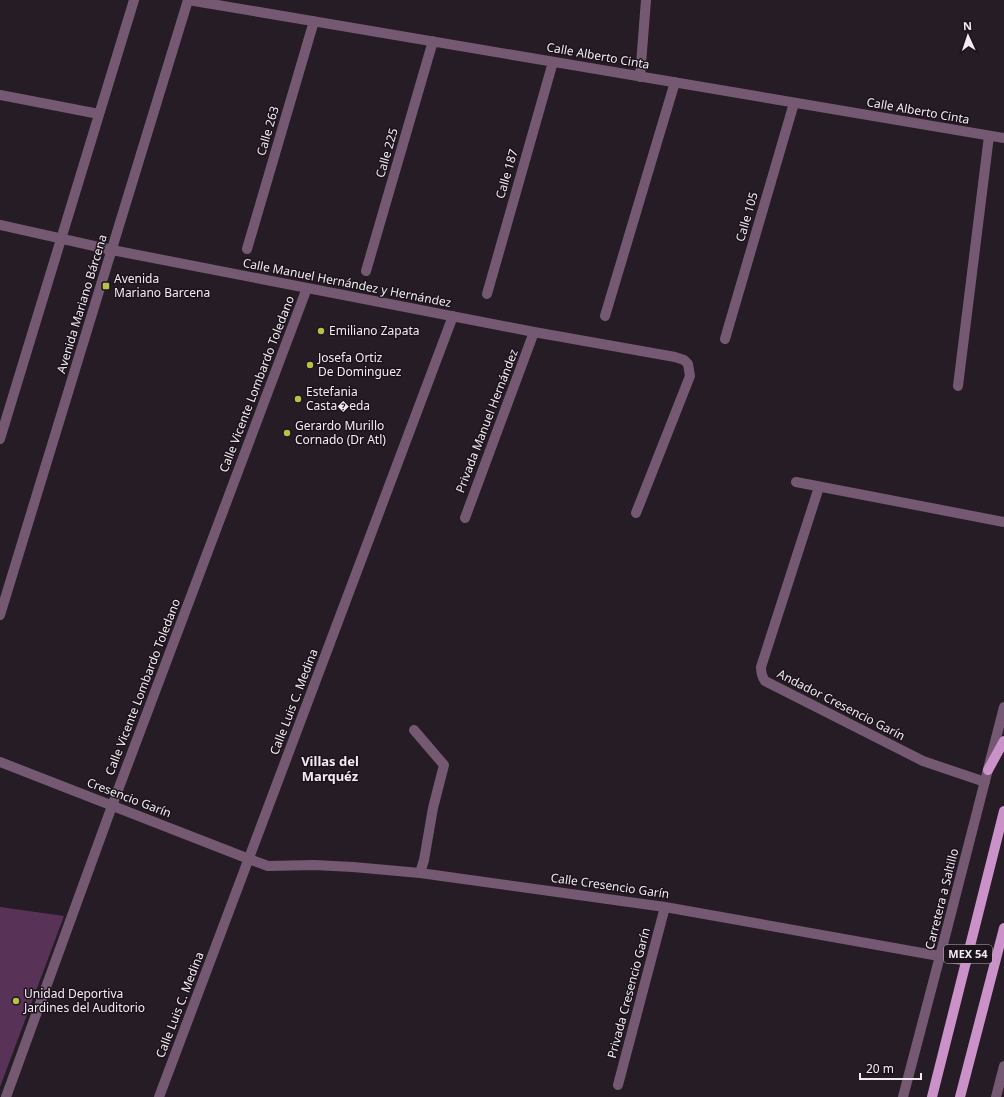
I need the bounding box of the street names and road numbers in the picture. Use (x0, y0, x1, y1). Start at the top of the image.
street label: Calle Alberto Cinta (545, 38, 651, 73)
street label: Calle Alberto Cinta (865, 93, 971, 128)
street label: Calle 263 (252, 104, 283, 158)
street label: Calle 225 (371, 126, 402, 180)
street label: Calle 187 (491, 147, 522, 201)
street label: Calle 105 (731, 190, 762, 244)
street label: Avenida Mariano Bárcena (52, 232, 111, 375)
street label: Calle Manuel Hernández y Hernández (241, 254, 453, 311)
street label: Calle Vicente Lombardo Toledano (215, 293, 298, 475)
street label: Privada Manuel Hernández (451, 346, 522, 495)
street label: Calle Vicente Lombardo Toledano (101, 596, 184, 778)
street label: Calle Luis C. Medina (265, 646, 322, 757)
street label: Andador Cresencio Garín (775, 665, 908, 744)
street label: Cresencio Garín (85, 774, 174, 821)
street label: Carretera a Saltillo (921, 847, 962, 951)
street label: Calle Cresencio Garín (550, 869, 670, 902)
street label: Privada Cresencio Garín (603, 926, 654, 1060)
road number: MEX 54 (944, 945, 992, 963)
street label: Calle Luis C. Medina (151, 949, 208, 1060)

